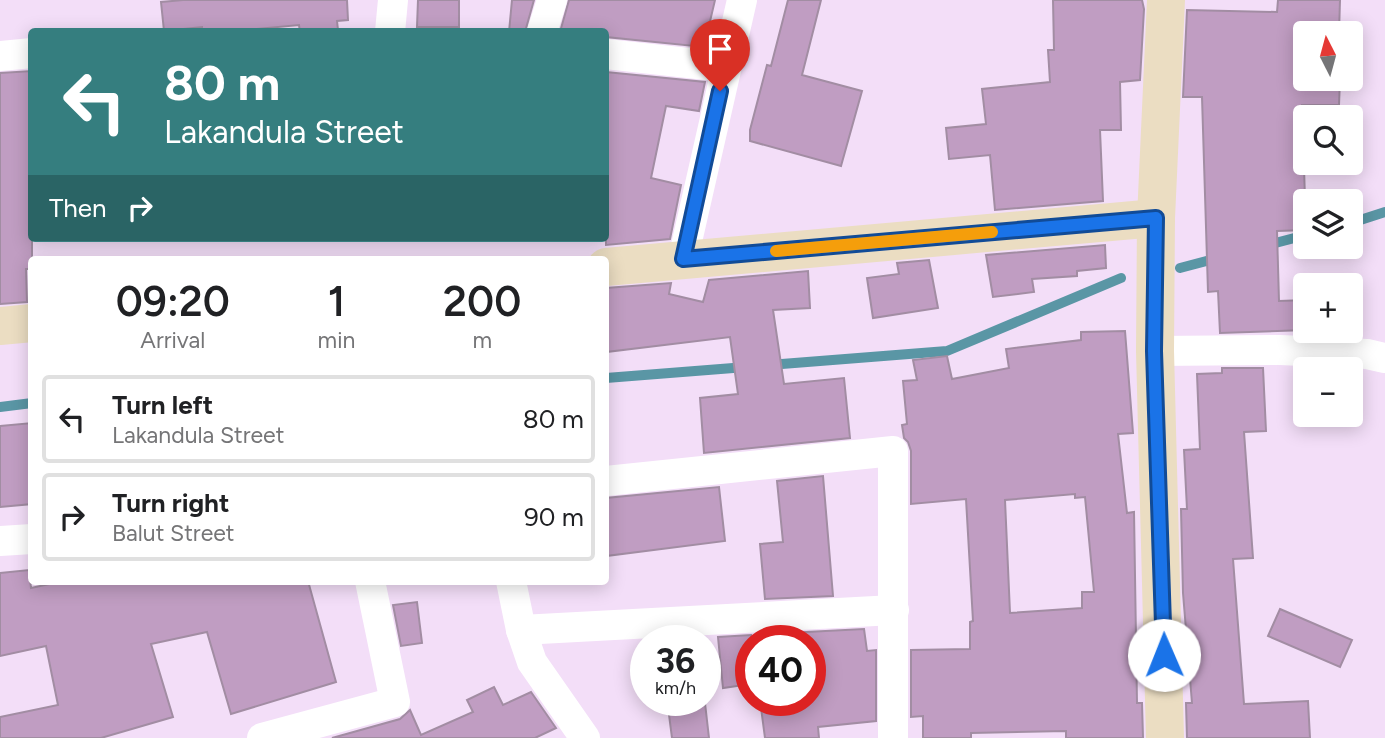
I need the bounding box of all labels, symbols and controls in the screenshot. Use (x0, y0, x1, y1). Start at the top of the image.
pin (690, 19, 750, 91)
north arrow (1293, 21, 1363, 91)
map controls (1293, 21, 1363, 427)
icon: arrive (701, 30, 739, 68)
text: 80 m (164, 53, 280, 112)
icon: left (49, 56, 140, 147)
button: search (1293, 105, 1363, 175)
text: Lakandula Street (164, 113, 404, 151)
icon: right (121, 189, 159, 227)
button: layers (1293, 189, 1363, 259)
text: Then (49, 192, 107, 224)
button: + (1293, 273, 1363, 343)
text: 09:20 (116, 276, 230, 327)
text: 1 (328, 276, 345, 327)
text: 200 (443, 276, 521, 327)
text: Arrival (140, 326, 205, 354)
text: min (318, 326, 355, 354)
text: m (472, 326, 492, 354)
button: − (1293, 357, 1363, 427)
text: Turn left (112, 389, 213, 421)
icon: left (53, 400, 91, 438)
text: 80 m (523, 403, 584, 435)
text: Lakandula Street (112, 421, 284, 449)
text: Turn right (112, 487, 229, 519)
icon: right (53, 498, 91, 536)
text: 90 m (524, 501, 584, 533)
text: Balut Street (112, 519, 234, 547)
position arrow (1127, 618, 1201, 692)
speed limit sign: 40 (735, 625, 826, 716)
text: 36 (656, 640, 695, 682)
text: km/h (655, 677, 696, 699)

